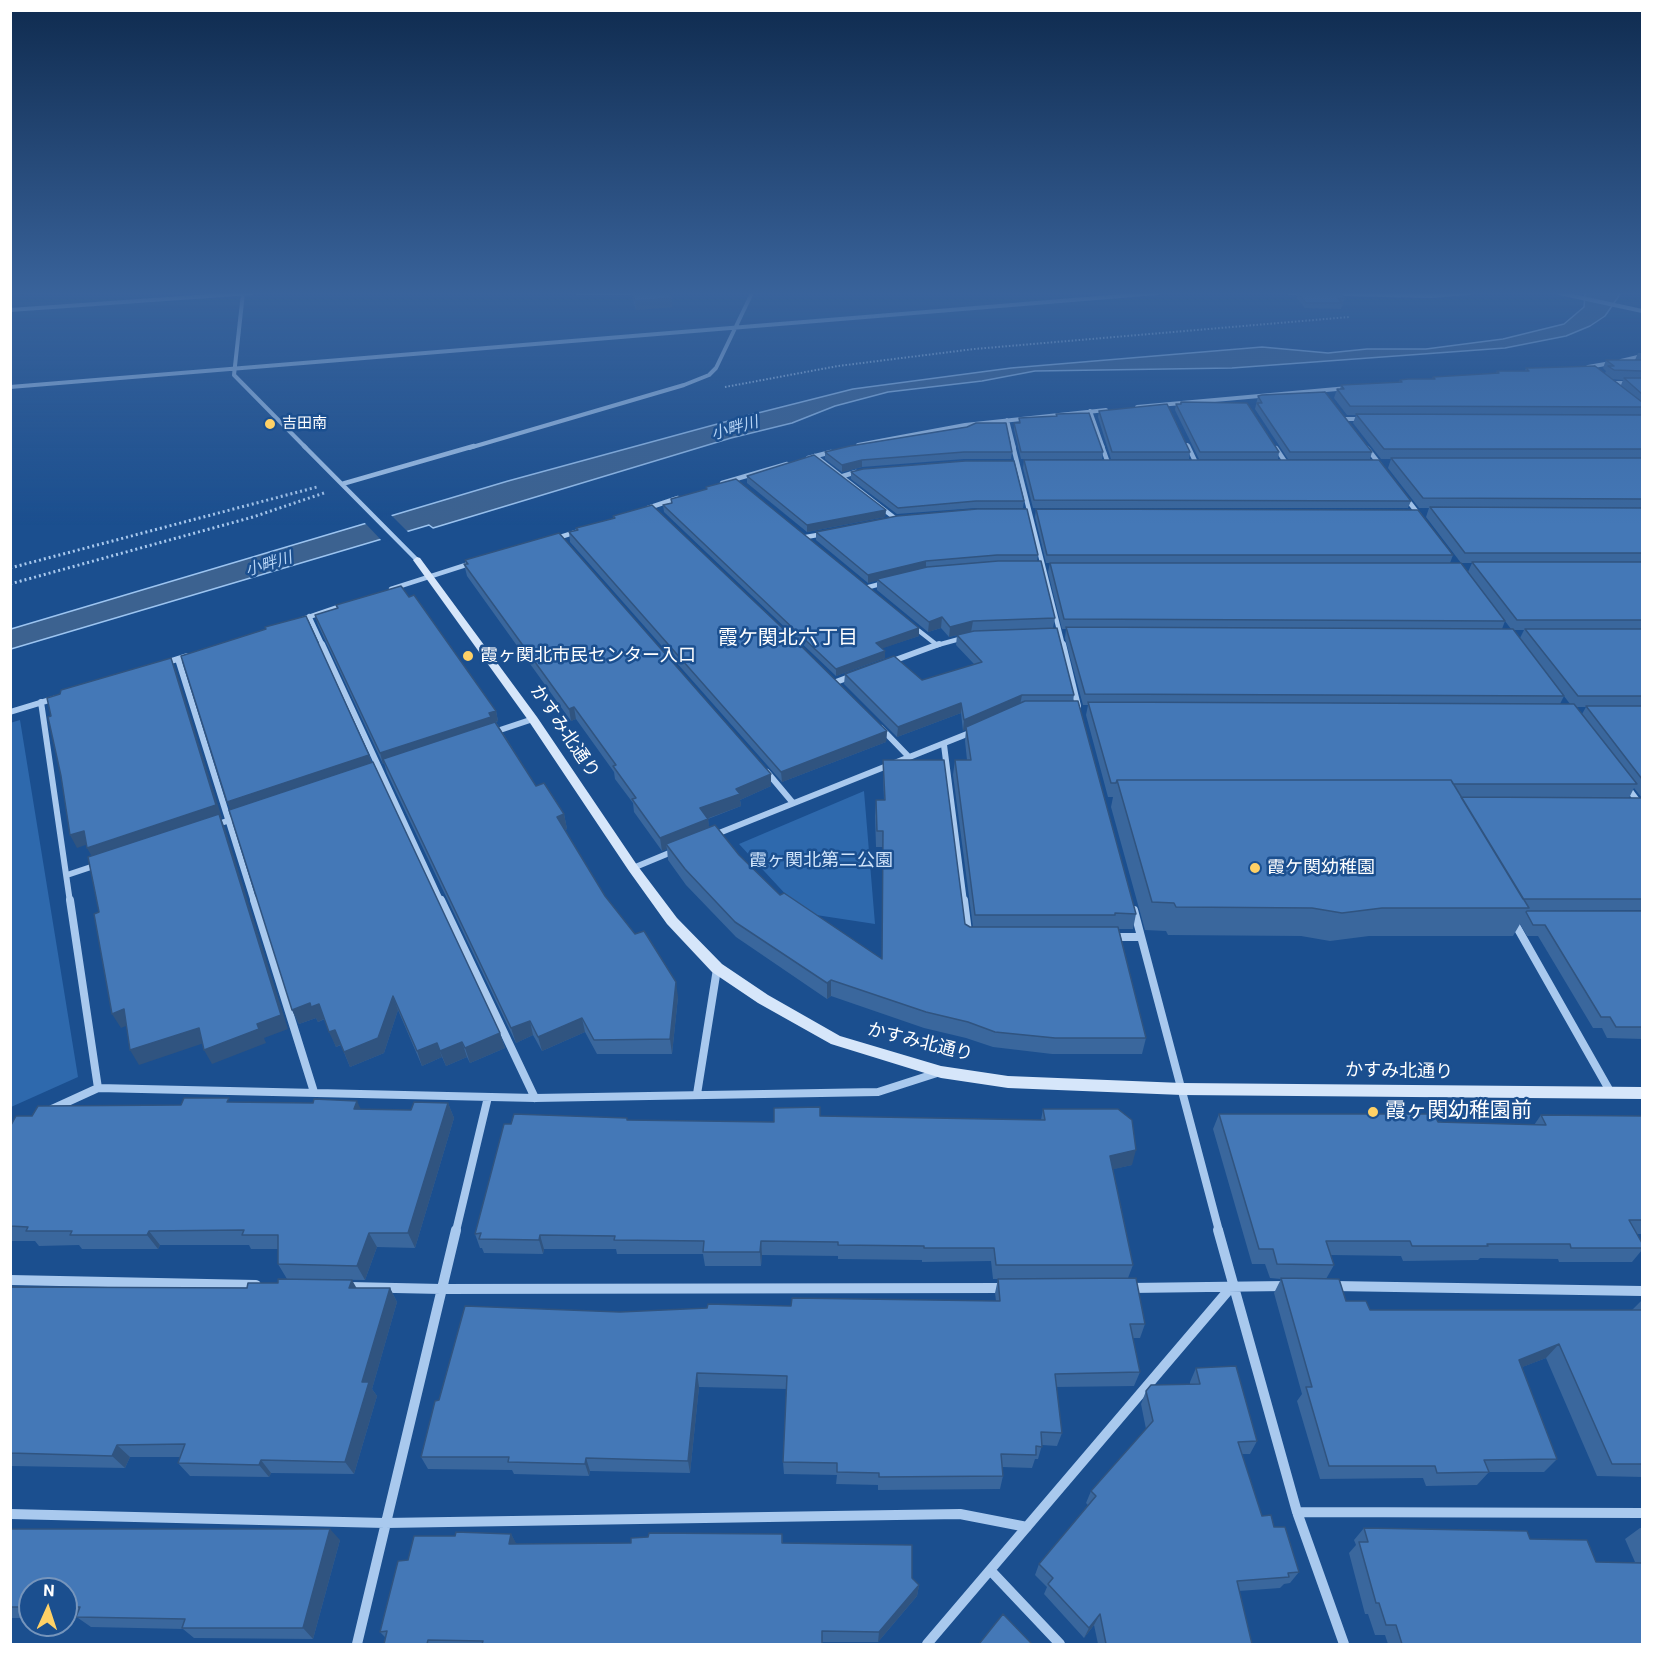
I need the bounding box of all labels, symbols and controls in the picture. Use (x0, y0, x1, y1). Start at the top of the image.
water label: 小畔川 (709, 413, 761, 445)
place label: 吉田南 (282, 415, 327, 433)
marker: 吉田南 (263, 417, 277, 431)
water label: 小畔川 (243, 549, 295, 581)
district label: 霞ケ関北六丁目 (718, 627, 858, 651)
place label: 霞ヶ関北市民センター入口 (480, 645, 696, 667)
marker: 霞ヶ関北市民センター入口 (461, 649, 475, 663)
street label: かすみ北通り (525, 681, 603, 783)
park label: 霞ヶ関北第二公園 (749, 850, 893, 872)
place label: 霞ケ関幼稚園 (1267, 857, 1375, 879)
marker: 霞ケ関幼稚園 (1248, 861, 1262, 875)
street label: かすみ北通り (865, 1019, 975, 1067)
street label: かすみ北通り (1345, 1060, 1453, 1084)
place label: 霞ヶ関幼稚園前 (1385, 1099, 1532, 1125)
marker: 霞ヶ関幼稚園前 (1366, 1105, 1380, 1119)
north arrow (18, 1577, 78, 1637)
text: N (43, 1581, 55, 1600)

